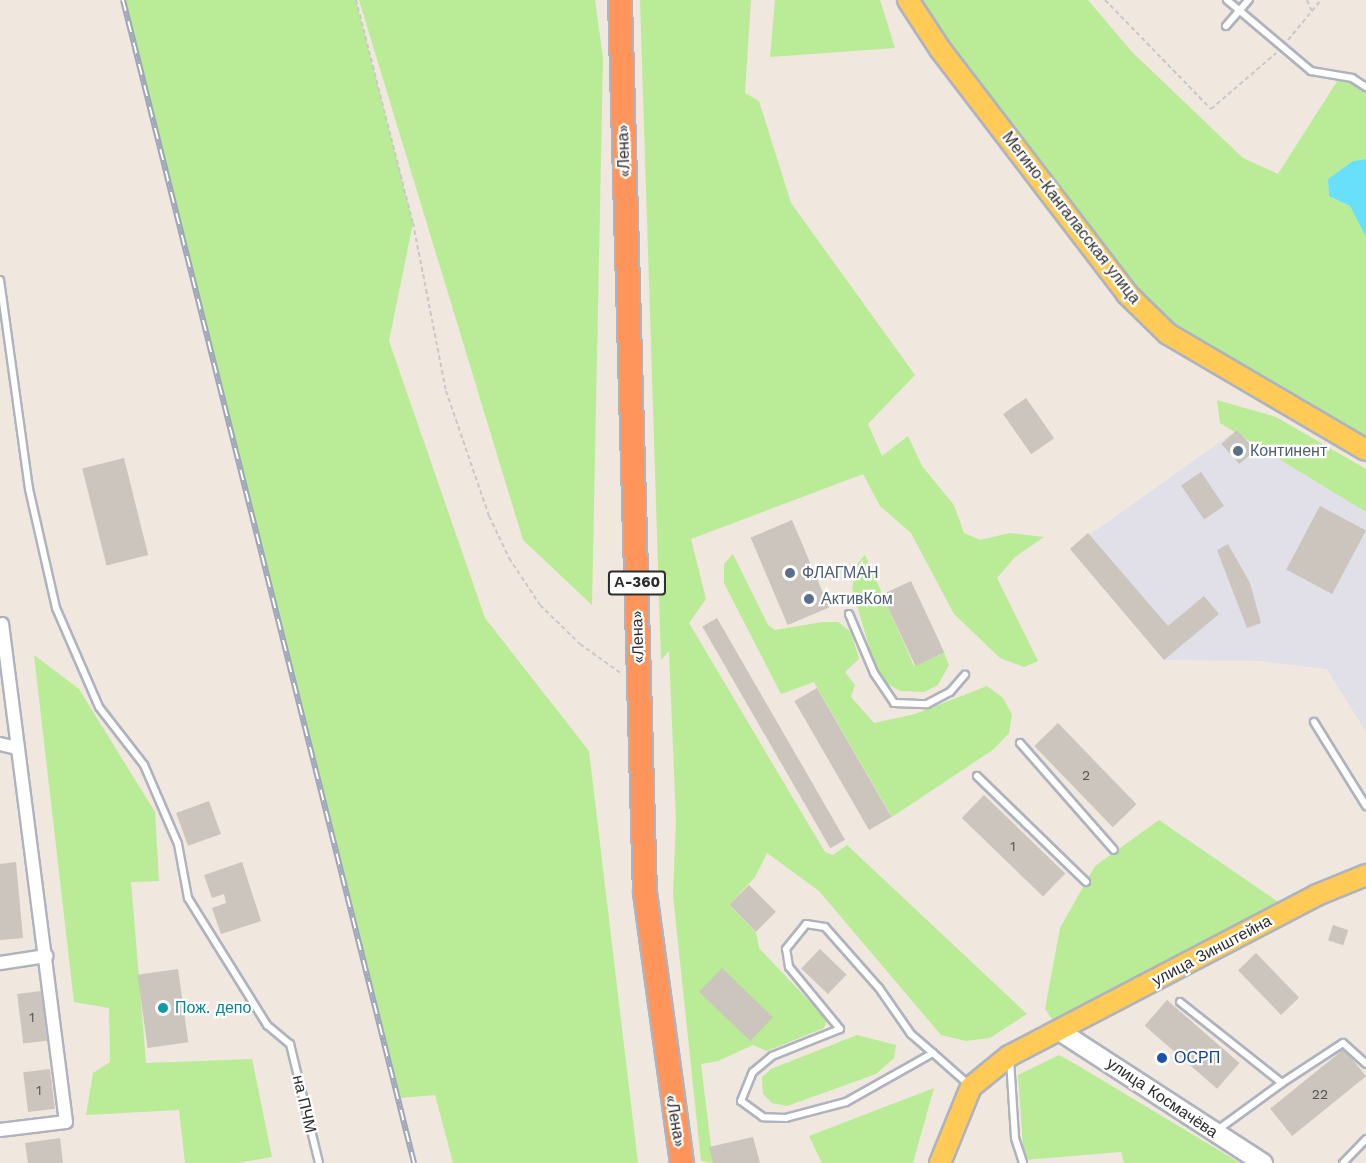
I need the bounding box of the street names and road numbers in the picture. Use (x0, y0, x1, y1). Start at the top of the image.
street label: «Лена» (613, 124, 635, 178)
street label: Мегино-Кангаласская улица (998, 128, 1144, 308)
road number: А-360 (607, 571, 667, 595)
street label: «Лена» (627, 610, 649, 664)
street label: улица Зинштейна (1149, 911, 1275, 991)
street label: улица Космачёва (1103, 1054, 1221, 1142)
street label: на ПЧМ (288, 1073, 320, 1135)
street label: «Лена» (661, 1093, 689, 1149)

